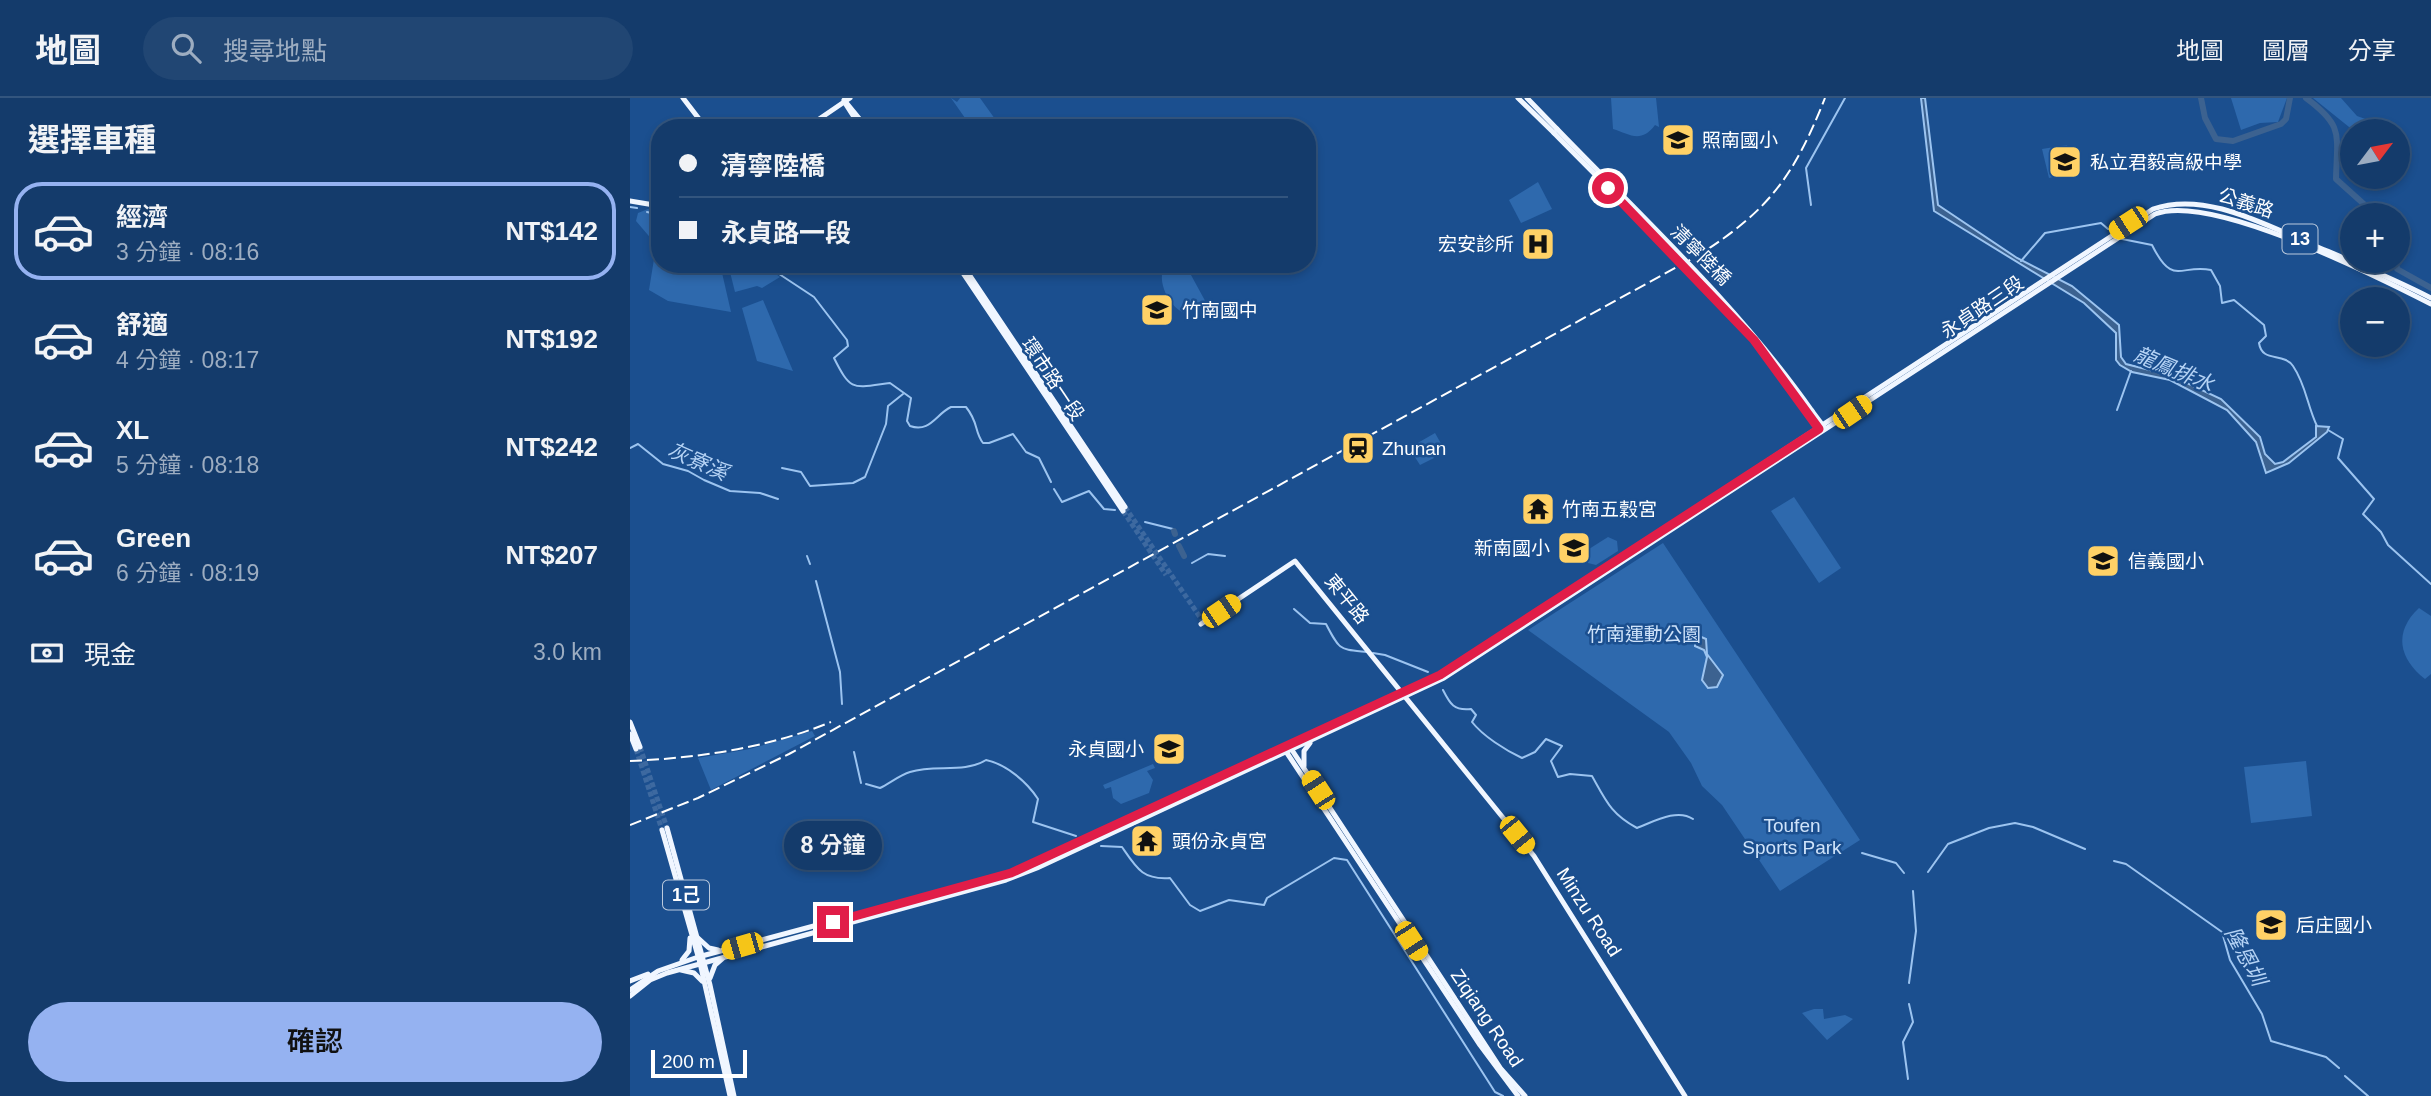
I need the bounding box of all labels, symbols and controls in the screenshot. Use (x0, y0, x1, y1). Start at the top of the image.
search box (143, 17, 633, 80)
icon: search (167, 29, 205, 67)
text: 地圖 (35, 32, 101, 69)
text: 搜尋地點 (223, 36, 327, 66)
text: 地圖 (2176, 37, 2224, 64)
text: 圖層 (2262, 37, 2310, 64)
text: 分享 (2348, 37, 2396, 64)
north arrow (2340, 119, 2410, 189)
map controls (2340, 119, 2410, 357)
school or university icon: 照南國小 (1659, 121, 1697, 159)
text: 選擇車種 (28, 122, 156, 158)
place label: 照南國小 (1702, 130, 1778, 151)
school or university icon: 私立君毅高級中學 (2046, 143, 2084, 181)
text: 清寧陸橋 (721, 151, 825, 181)
place label: 私立君毅高級中學 (2090, 152, 2242, 173)
route start (1592, 172, 1624, 204)
street label: 公義路 (2216, 184, 2276, 222)
icon: car (32, 200, 95, 263)
text: 經濟 (116, 202, 168, 232)
car (2105, 203, 2152, 243)
button: + (2340, 203, 2410, 273)
text: NT$142 (506, 216, 598, 246)
text: 永貞路一段 (721, 218, 851, 248)
street label: 清寧陸橋 (1667, 221, 1735, 289)
road number: 13 (2282, 224, 2318, 254)
hospital icon: 宏安診所 (1519, 225, 1557, 263)
place label: 宏安診所 (1438, 234, 1514, 255)
text: 3 分鐘 · 08:16 (116, 239, 259, 265)
street label: 永貞路三段 (1937, 272, 2027, 342)
button: − (2340, 287, 2410, 357)
school or university icon: 竹南國中 (1138, 291, 1176, 329)
place label: 竹南國中 (1182, 300, 1258, 321)
icon: car (32, 308, 95, 371)
text: 舒適 (116, 310, 168, 340)
text: NT$192 (506, 324, 598, 354)
street label: 環市路一段 (1018, 334, 1088, 424)
water label: 龍鳳排水 (2131, 342, 2218, 396)
text: 4 分鐘 · 08:17 (116, 347, 259, 373)
car (1829, 392, 1876, 432)
text: XL (116, 415, 149, 445)
icon: car (32, 416, 95, 479)
station icon: Zhunan (1339, 429, 1377, 467)
text: NT$242 (506, 432, 598, 462)
water label: 灰寮溪 (665, 438, 734, 486)
place label: Zhunan (1382, 438, 1446, 459)
text: 5 分鐘 · 08:18 (116, 452, 259, 478)
temple icon: 竹南五穀宮 (1519, 490, 1557, 528)
place label: 竹南五穀宮 (1562, 499, 1657, 520)
text: Green (116, 523, 191, 553)
icon: car (32, 524, 95, 587)
school or university icon: 新南國小 (1555, 529, 1593, 567)
place label: 新南國小 (1474, 538, 1550, 559)
text: NT$207 (506, 540, 598, 570)
school or university icon: 信義國小 (2084, 542, 2122, 580)
place label: 信義國小 (2128, 551, 2204, 572)
text: 6 分鐘 · 08:19 (116, 560, 259, 586)
street label: 東平路 (1321, 570, 1373, 628)
car (1198, 591, 1245, 631)
park label: 竹南運動公園 (1587, 624, 1701, 645)
icon: cash (28, 634, 66, 672)
text: 3.0 km (533, 639, 602, 665)
text: 現金 (84, 640, 136, 670)
school or university icon: 永貞國小 (1150, 730, 1188, 768)
place label: 永貞國小 (1068, 739, 1144, 760)
car (1298, 767, 1339, 813)
car (1496, 812, 1539, 858)
park label: Toufen Sports Park (1742, 815, 1842, 858)
callout: 8 分鐘 (784, 820, 882, 870)
temple icon: 頭份永貞宮 (1128, 822, 1166, 860)
place label: 頭份永貞宮 (1172, 831, 1267, 852)
text: 8 分鐘 (800, 832, 866, 858)
street label: Minzu Road (1553, 864, 1625, 960)
road number: 1己 (663, 880, 709, 910)
route end (817, 906, 849, 938)
school or university icon: 后庄國小 (2252, 906, 2290, 944)
place label: 后庄國小 (2296, 915, 2372, 936)
car (1391, 918, 1432, 964)
water label: 隆恩圳 (2221, 923, 2272, 992)
car (719, 930, 766, 962)
street label: Ziqiang Road (1447, 965, 1527, 1071)
button: 確認 (28, 1002, 602, 1082)
scale bar (651, 1047, 747, 1079)
text: 200 m (662, 1051, 715, 1072)

